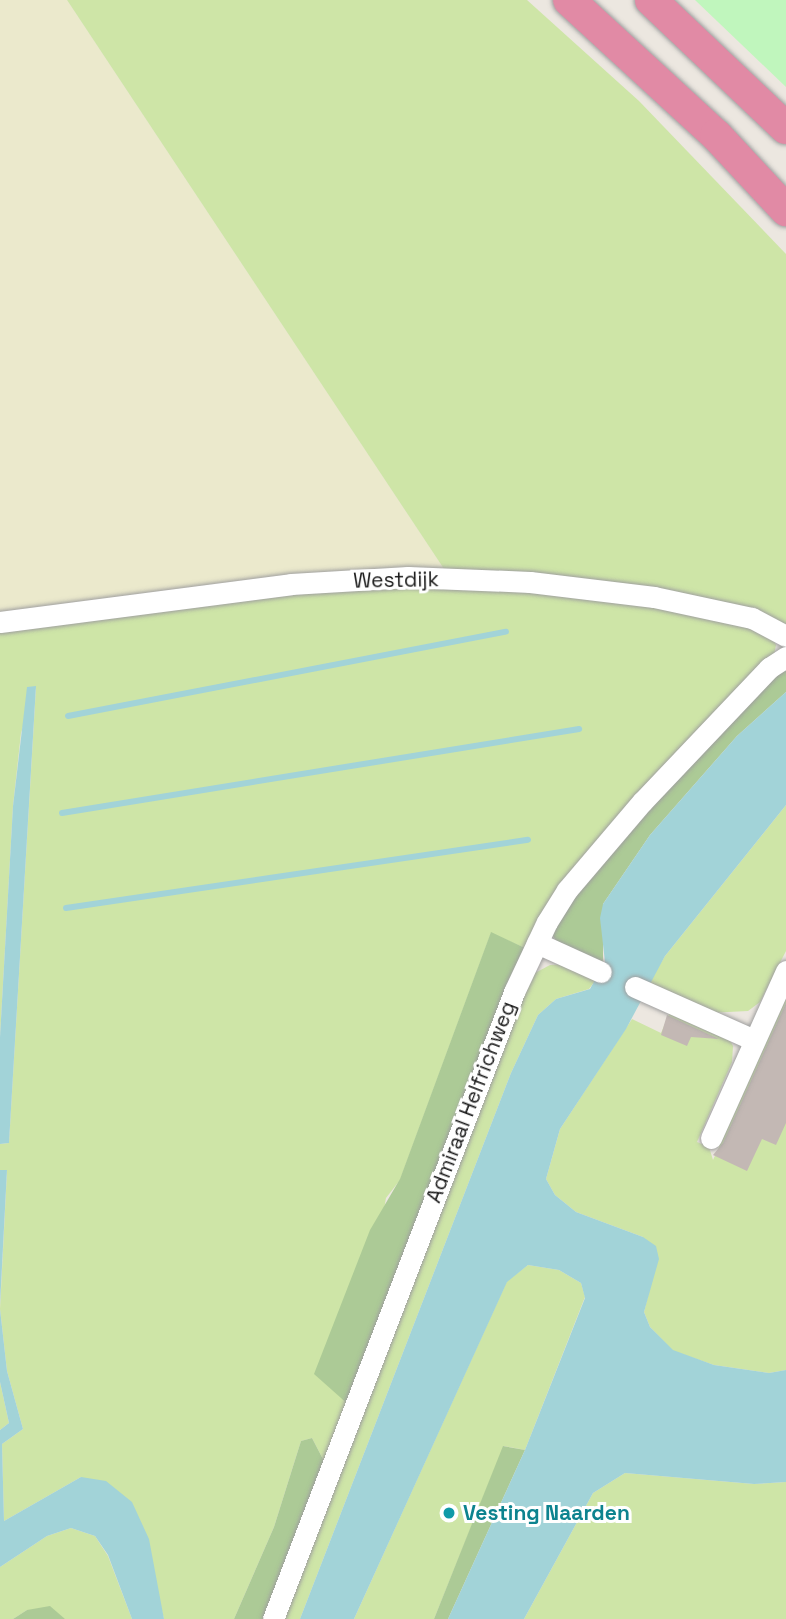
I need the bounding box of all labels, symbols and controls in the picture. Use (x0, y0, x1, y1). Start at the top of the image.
street label: Westdijk (353, 567, 439, 593)
street label: Admiraal Helfrichweg (421, 998, 521, 1206)
place label: Vesting Naarden (463, 1500, 630, 1526)
marker: Vesting Naarden (441, 1505, 457, 1521)

